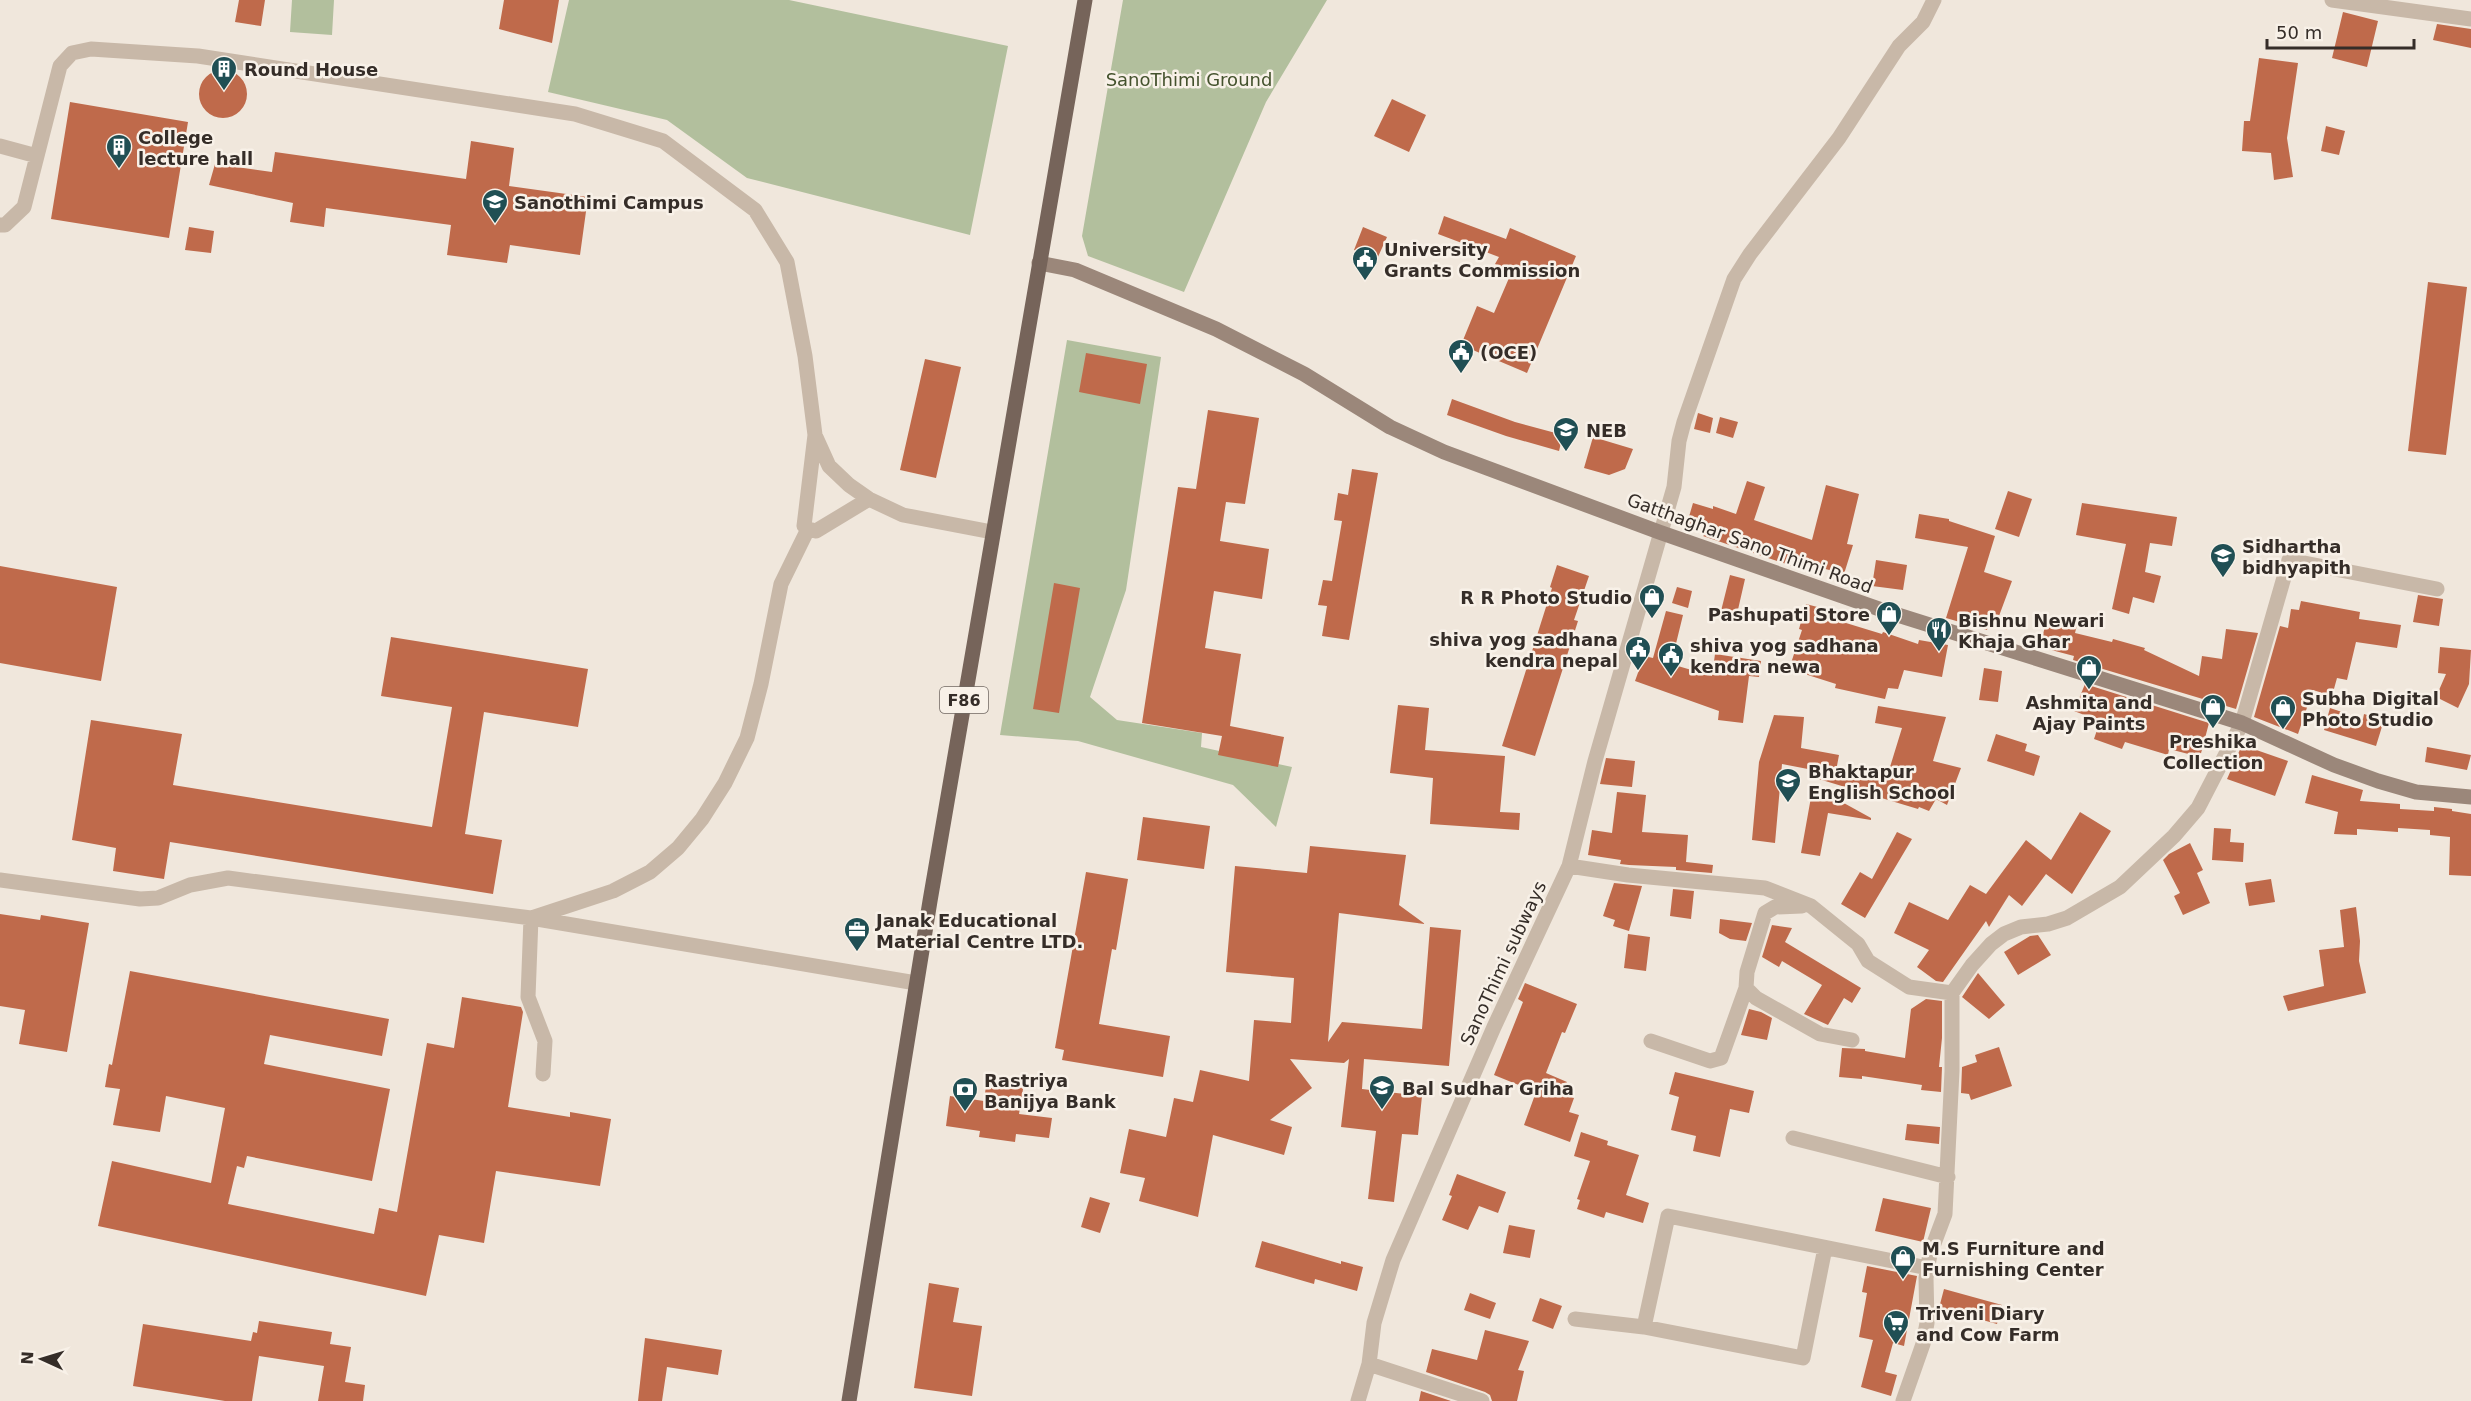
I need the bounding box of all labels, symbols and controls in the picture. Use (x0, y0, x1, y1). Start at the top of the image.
scale bar (2267, 12, 2414, 50)
text: 50 m (2276, 22, 2322, 43)
building icon: Round House (209, 54, 239, 92)
place label: Round House (244, 59, 378, 80)
park label: SanoThimi Ground (1106, 69, 1272, 90)
place label: College lecture hall (138, 127, 253, 169)
building icon: College lecture hall (104, 132, 134, 170)
school or university icon: Sanothimi Campus (480, 187, 510, 225)
place label: Sanothimi Campus (514, 192, 704, 213)
place label: University Grants Commission (1384, 239, 1580, 281)
public building icon: University Grants Commission (1350, 244, 1380, 282)
public building icon: (OCE) (1446, 337, 1476, 375)
place label: (OCE) (1480, 342, 1537, 363)
school or university icon: NEB (1551, 415, 1581, 453)
place label: NEB (1586, 420, 1627, 441)
street label: Gatthaghar Sano Thimi Road (1624, 489, 1876, 597)
place label: Sidhartha bidhyapith (2242, 536, 2351, 578)
school or university icon: Sidhartha bidhyapith (2208, 541, 2238, 579)
shop icon: R R Photo Studio (1637, 582, 1667, 620)
place label: R R Photo Studio (1460, 587, 1632, 608)
shop icon: Pashupati Store (1874, 599, 1904, 637)
place label: Pashupati Store (1708, 604, 1870, 625)
place label: Bishnu Newari Khaja Ghar (1958, 610, 2104, 652)
restaurant icon: Bishnu Newari Khaja Ghar (1924, 615, 1954, 653)
place label: shiva yog sadhana kendra nepal (1429, 629, 1618, 671)
public building icon: shiva yog sadhana kendra nepal (1623, 634, 1653, 672)
place label: shiva yog sadhana kendra newa (1690, 635, 1879, 677)
public building icon: shiva yog sadhana kendra newa (1656, 640, 1686, 678)
shop icon: Ashmita and Ajay Paints (2074, 653, 2104, 691)
road number: F86 (940, 687, 988, 713)
place label: Subha Digital Photo Studio (2302, 688, 2439, 730)
place label: Ashmita and Ajay Paints (2025, 692, 2153, 734)
shop icon: Preshika Collection (2198, 692, 2228, 730)
shop icon: Subha Digital Photo Studio (2268, 693, 2298, 731)
place label: Preshika Collection (2163, 731, 2263, 773)
place label: Bhaktapur English School (1808, 761, 1955, 803)
school or university icon: Bhaktapur English School (1773, 766, 1803, 804)
street label: SanoThimi subways (1456, 878, 1550, 1048)
place label: Janak Educational Material Centre LTD. (874, 910, 1083, 952)
office icon: Janak Educational Material Centre LTD. (842, 915, 872, 953)
place label: Rastriya Banijya Bank (984, 1070, 1117, 1112)
school or university icon: Bal Sudhar Griha (1367, 1073, 1397, 1111)
bank icon: Rastriya Banijya Bank (950, 1075, 980, 1113)
place label: Bal Sudhar Griha (1402, 1078, 1574, 1099)
place label: M.S Furniture and Furnishing Center (1922, 1238, 2105, 1280)
shop icon: M.S Furniture and Furnishing Center (1888, 1243, 1918, 1281)
place label: Triveni Diary and Cow Farm (1916, 1303, 2060, 1345)
supermarket icon: Triveni Diary and Cow Farm (1881, 1308, 1911, 1346)
north arrow (12, 1329, 72, 1389)
text: N (18, 1351, 37, 1365)

